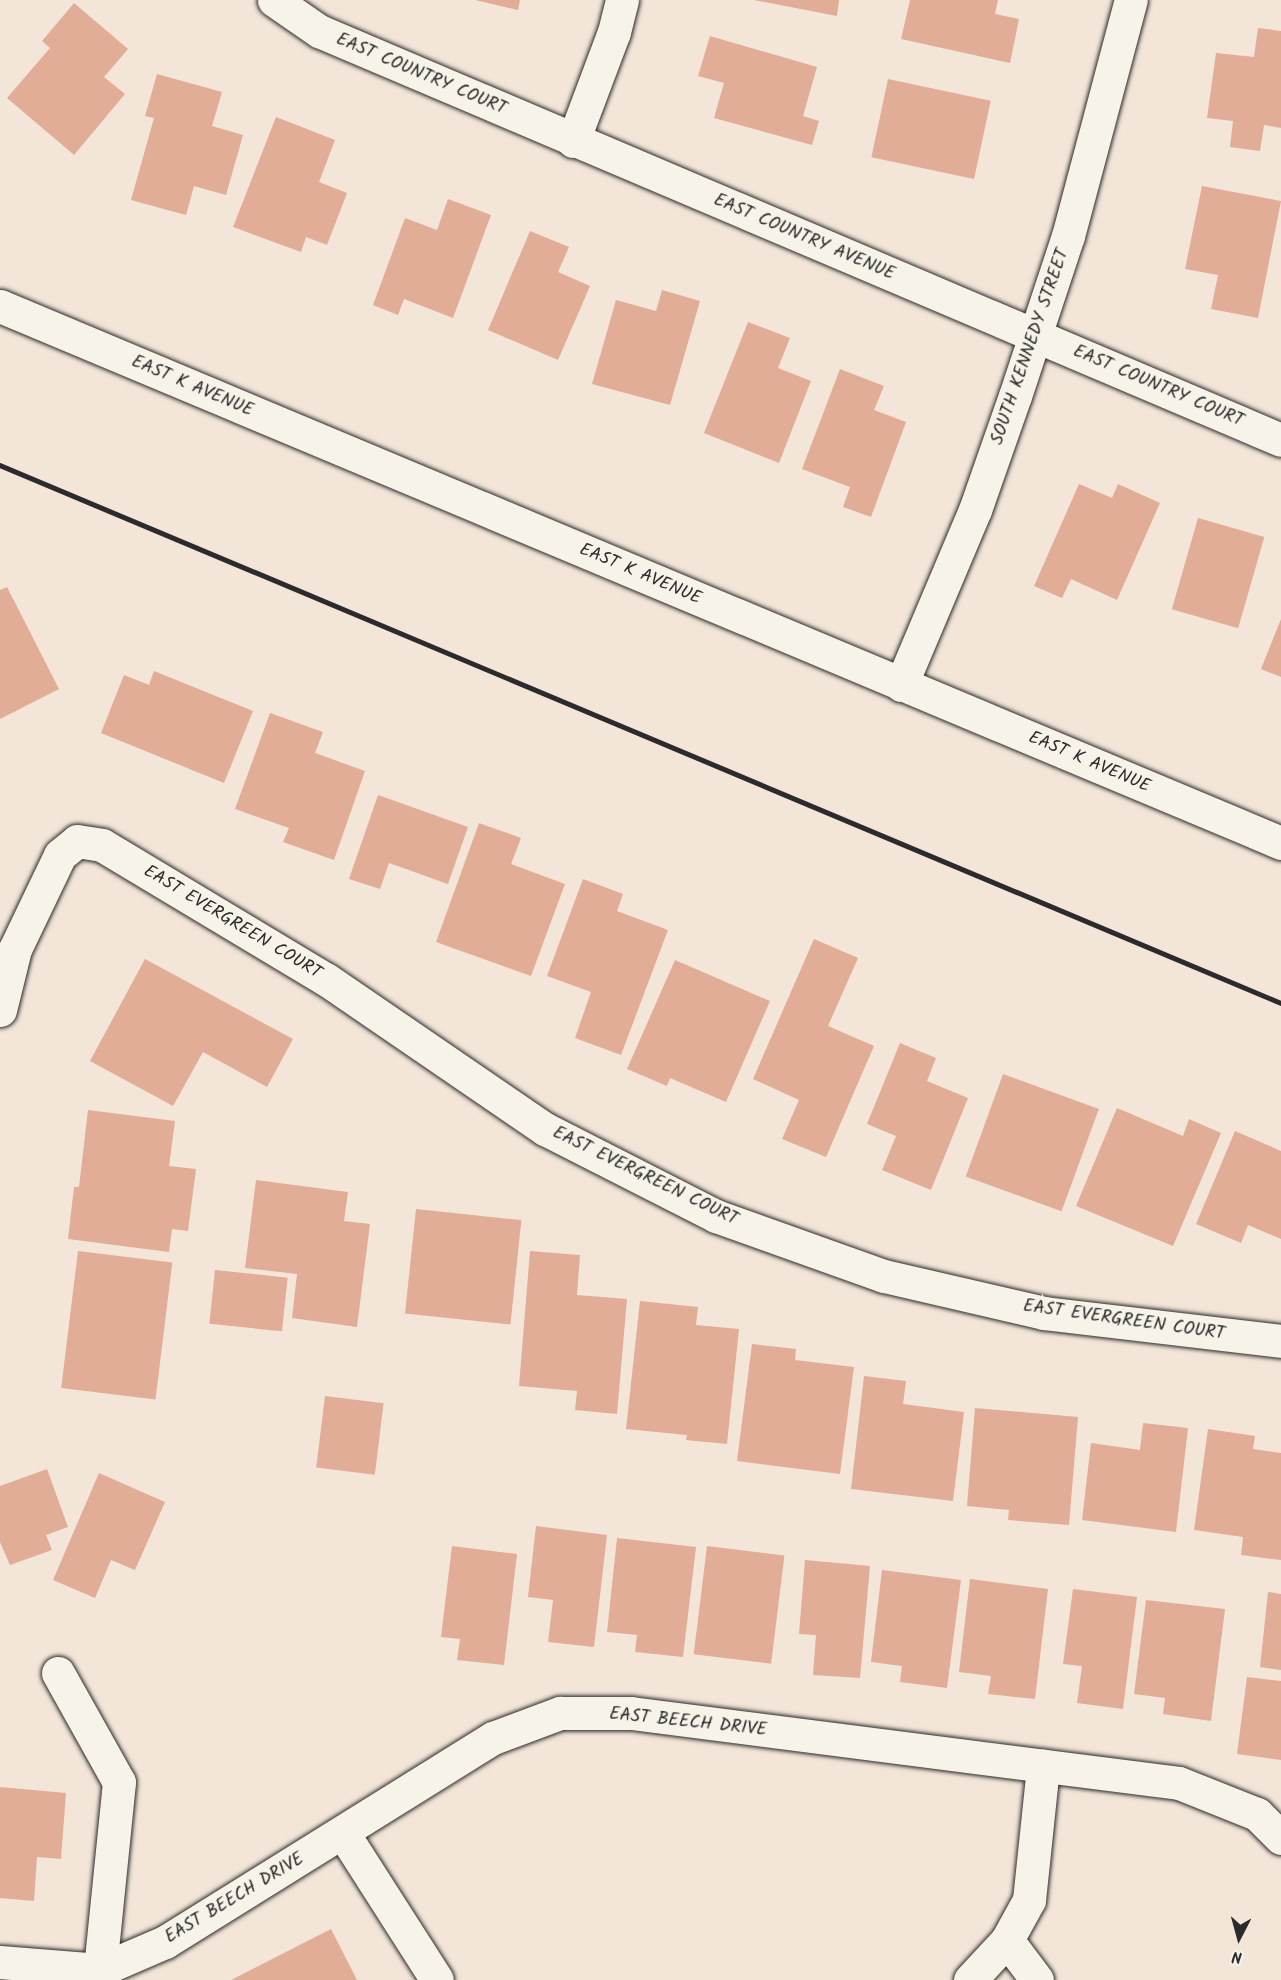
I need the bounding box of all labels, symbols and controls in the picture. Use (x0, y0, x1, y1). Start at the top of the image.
street label: EAST COUNTRY COURT (333, 29, 509, 121)
street label: EAST COUNTRY AVENUE (710, 190, 898, 286)
street label: SOUTH KENNEDY STREET (987, 246, 1075, 448)
street label: EAST COUNTRY COURT (1070, 341, 1246, 433)
street label: EAST K AVENUE (128, 352, 256, 422)
street label: EAST K AVENUE (576, 540, 704, 610)
street label: EAST K AVENUE (1025, 728, 1153, 798)
street label: EAST EVERGREEN COURT (139, 861, 325, 985)
street label: EAST EVERGREEN COURT (549, 1123, 741, 1231)
street label: EAST EVERGREEN COURT (1022, 1296, 1226, 1346)
street label: EAST BEECH DRIVE (608, 1704, 768, 1742)
street label: EAST BEECH DRIVE (162, 1849, 308, 1949)
north arrow (1209, 1908, 1269, 1968)
text: N (1231, 1943, 1243, 1969)

